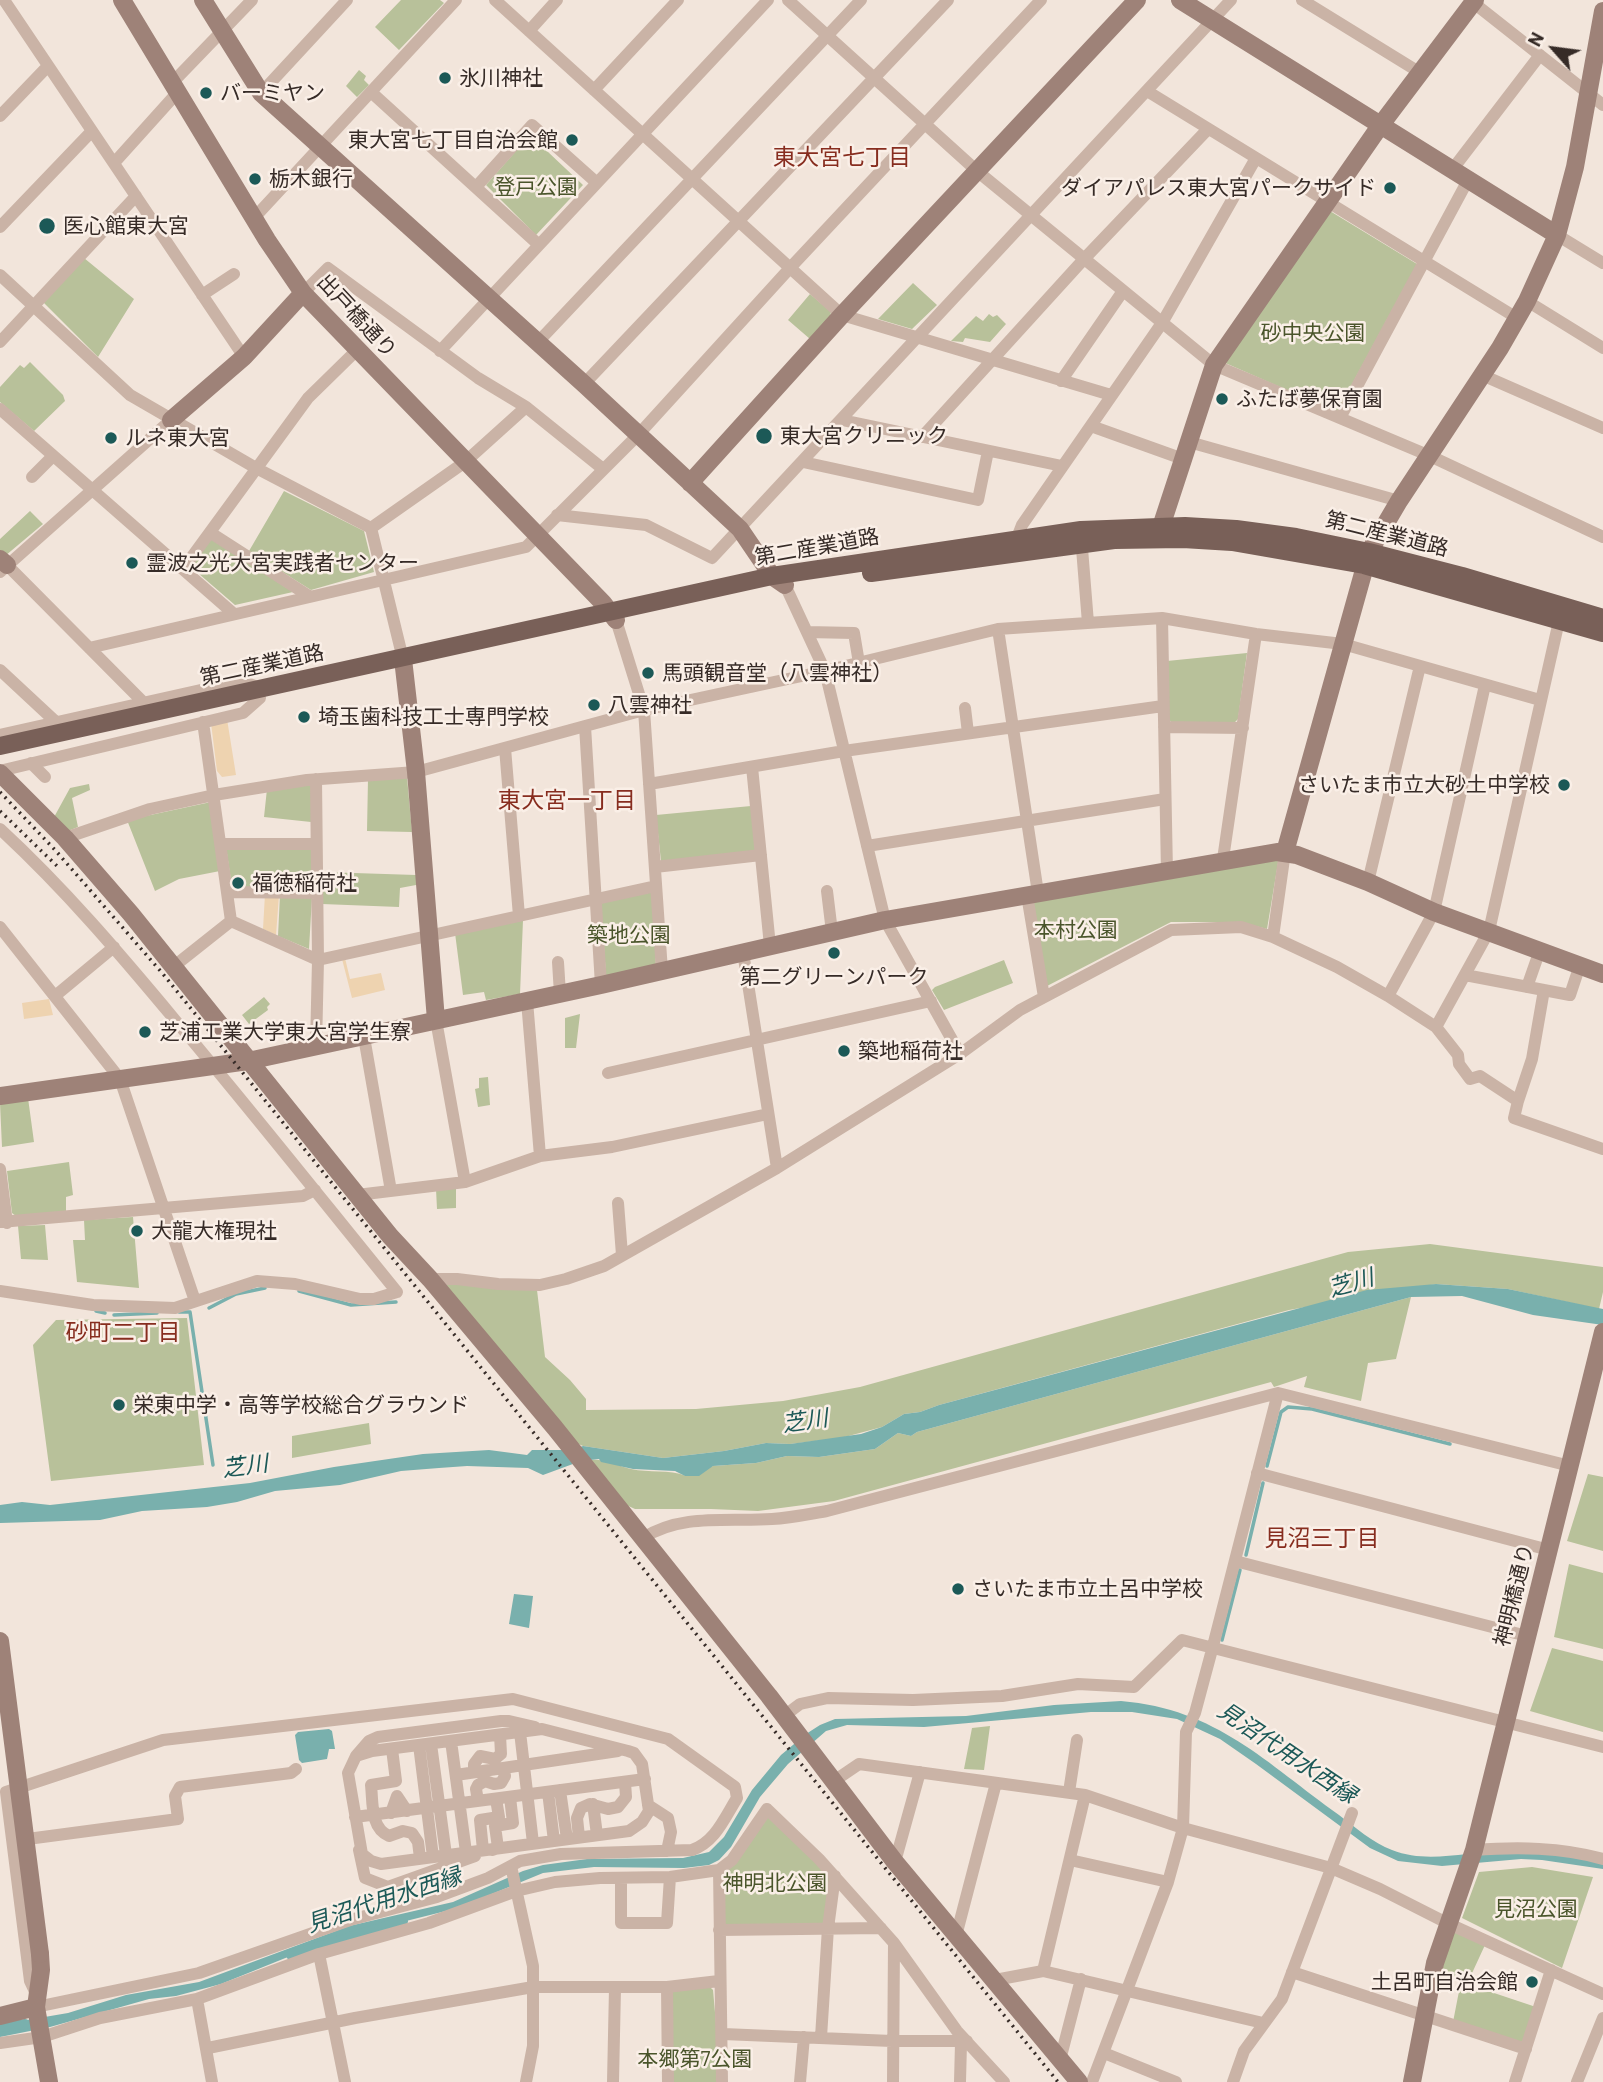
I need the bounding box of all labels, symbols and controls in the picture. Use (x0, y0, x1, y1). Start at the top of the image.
north arrow (1519, 14, 1589, 84)
text: N (1522, 28, 1548, 50)
place label: 氷川神社 (459, 65, 543, 91)
marker: 氷川神社 (437, 70, 453, 86)
place label: バーミヤン (220, 80, 325, 106)
marker: バーミヤン (198, 85, 214, 101)
place label: 東大宮七丁目自治会館 (348, 127, 558, 153)
marker: 東大宮七丁目自治会館 (564, 132, 580, 148)
district label: 東大宮七丁目 (773, 143, 911, 171)
place label: 栃木銀行 (269, 166, 353, 192)
marker: 栃木銀行 (247, 171, 263, 187)
park label: 登戸公園 (494, 174, 578, 200)
place label: ダイアパレス東大宮パークサイド (1061, 175, 1376, 201)
marker: ダイアパレス東大宮パークサイド (1382, 180, 1398, 196)
place label: 医心館東大宮 (63, 213, 189, 239)
marker: 医心館東大宮 (37, 216, 57, 236)
street label: 出戸橋通り (312, 269, 402, 363)
park label: 砂中央公園 (1261, 320, 1365, 346)
place label: ふたば夢保育園 (1236, 386, 1383, 412)
marker: ふたば夢保育園 (1214, 391, 1230, 407)
place label: 東大宮クリニック (780, 423, 948, 449)
place label: ルネ東大宮 (125, 425, 230, 451)
marker: 東大宮クリニック (754, 426, 774, 446)
marker: ルネ東大宮 (103, 430, 119, 446)
street label: 第二産業道路 (1323, 507, 1451, 561)
street label: 第二産業道路 (753, 524, 881, 570)
place label: 霊波之光大宮実践者センター (146, 550, 419, 576)
marker: 霊波之光大宮実践者センター (124, 555, 140, 571)
street label: 第二産業道路 (198, 640, 326, 690)
place label: 馬頭観音堂（八雲神社） (662, 660, 893, 686)
marker: 馬頭観音堂（八雲神社） (640, 665, 656, 681)
place label: 八雲神社 (608, 692, 692, 718)
marker: 八雲神社 (586, 697, 602, 713)
place label: 埼玉歯科技工士専門学校 (318, 704, 549, 730)
marker: 埼玉歯科技工士専門学校 (296, 709, 312, 725)
place label: さいたま市立大砂土中学校 (1298, 772, 1550, 798)
marker: さいたま市立大砂土中学校 (1556, 777, 1572, 793)
district label: 東大宮一丁目 (498, 786, 636, 814)
place label: 福徳稲荷社 (252, 870, 357, 896)
marker: 福徳稲荷社 (230, 875, 246, 891)
park label: 本村公園 (1034, 917, 1118, 943)
park label: 築地公園 (587, 922, 671, 948)
marker: 第二グリーンパーク (826, 945, 842, 961)
place label: 第二グリーンパーク (740, 964, 928, 990)
place label: 芝浦工業大学東大宮学生寮 (159, 1019, 411, 1045)
marker: 芝浦工業大学東大宮学生寮 (137, 1024, 153, 1040)
place label: 築地稲荷社 (858, 1038, 963, 1064)
marker: 築地稲荷社 (836, 1043, 852, 1059)
place label: 大龍大権現社 (151, 1218, 277, 1244)
marker: 大龍大権現社 (129, 1223, 145, 1239)
water label: 芝川 (1325, 1263, 1377, 1303)
district label: 砂町二丁目 (66, 1318, 180, 1346)
place label: 栄東中学・高等学校総合グラウンド (133, 1392, 469, 1418)
marker: 栄東中学・高等学校総合グラウンド (111, 1397, 127, 1413)
water label: 芝川 (780, 1404, 830, 1438)
water label: 芝川 (220, 1449, 270, 1483)
district label: 見沼三丁目 (1265, 1524, 1379, 1552)
street label: 神明橋通り (1489, 1541, 1539, 1649)
place label: さいたま市立土呂中学校 (972, 1576, 1203, 1602)
marker: さいたま市立土呂中学校 (950, 1581, 966, 1597)
water label: 見沼代用水西縁 (1213, 1697, 1361, 1809)
water label: 見沼代用水西縁 (303, 1862, 465, 1938)
park label: 神明北公園 (723, 1870, 827, 1896)
park label: 見沼公園 (1494, 1896, 1578, 1922)
place label: 土呂町自治会館 (1371, 1969, 1518, 1995)
marker: 土呂町自治会館 (1524, 1974, 1540, 1990)
park label: 本郷第7公園 (638, 2046, 752, 2072)

